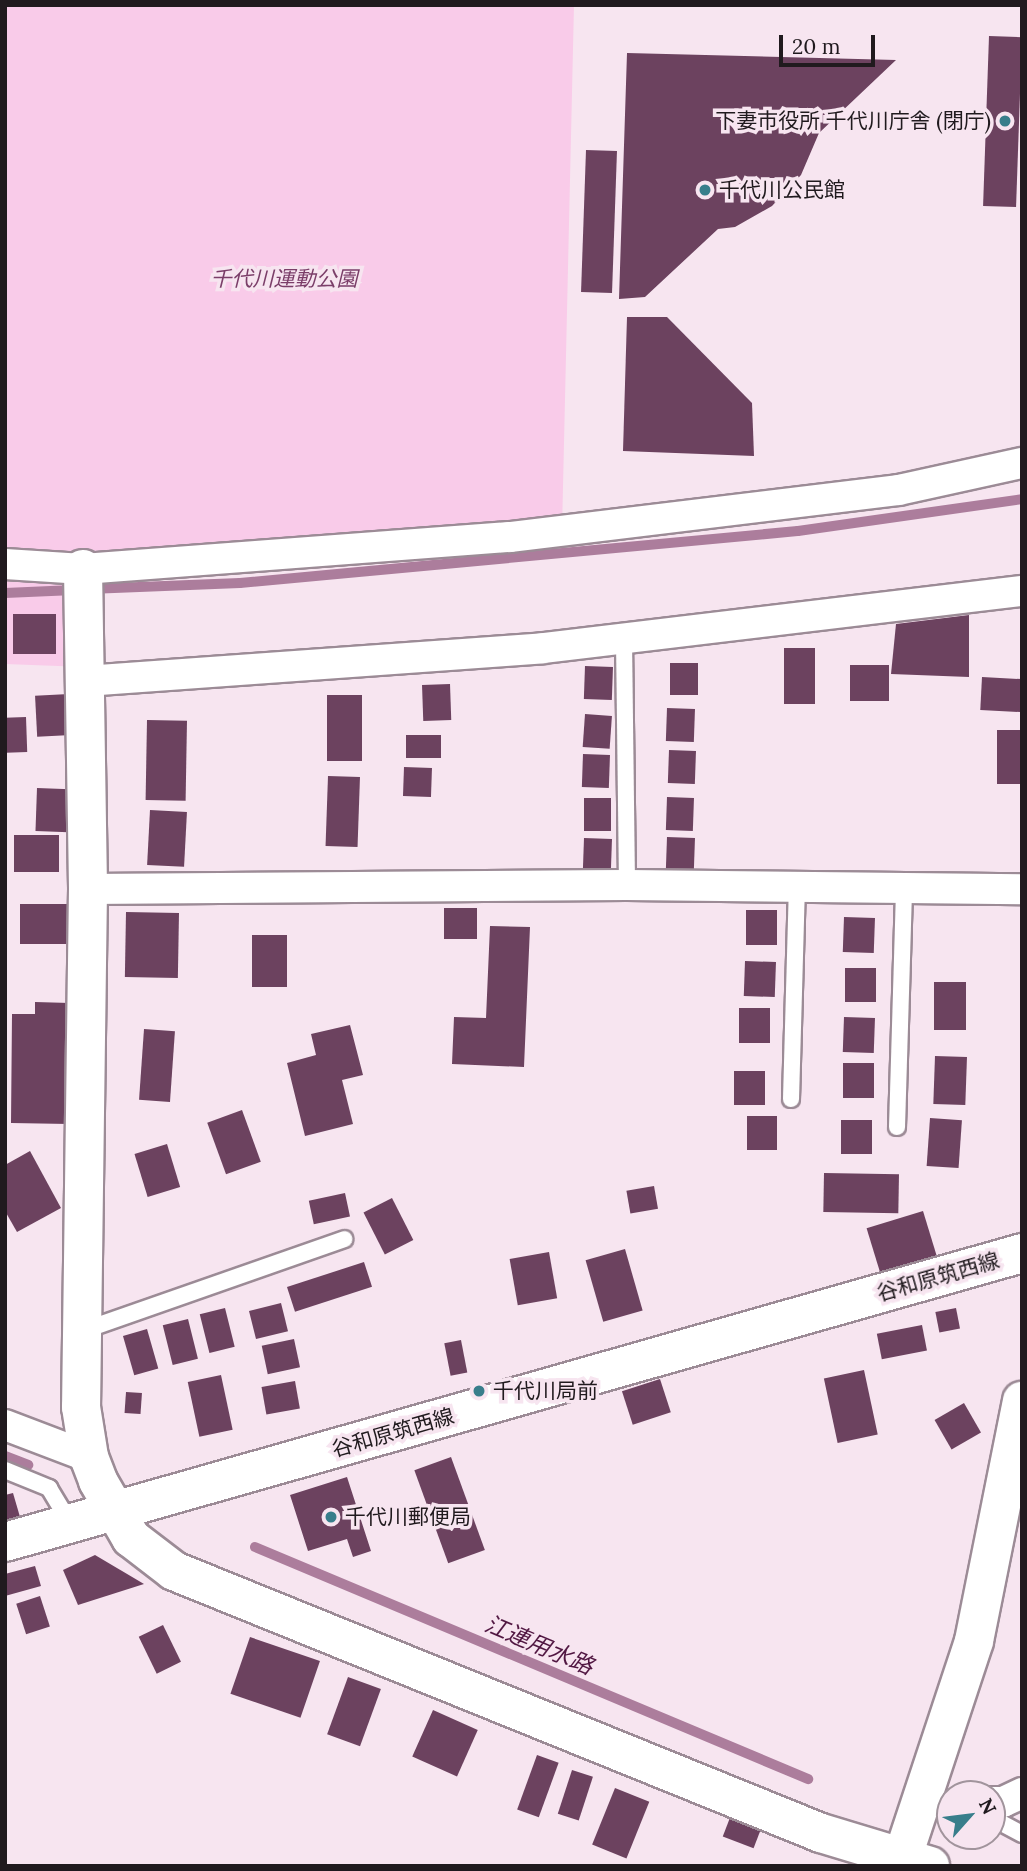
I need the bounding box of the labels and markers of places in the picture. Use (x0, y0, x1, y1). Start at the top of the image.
place label: 下妻市役所 千代川庁舎 (閉庁) (715, 108, 991, 134)
marker: 下妻市役所 千代川庁舎 (閉庁) (997, 113, 1013, 129)
place label: 千代川公民館 (719, 177, 845, 203)
marker: 千代川公民館 (697, 182, 713, 198)
place label: 千代川局前 (493, 1378, 598, 1404)
marker: 千代川局前 (471, 1383, 487, 1399)
place label: 千代川郵便局 (345, 1504, 471, 1530)
marker: 千代川郵便局 (323, 1509, 339, 1525)

